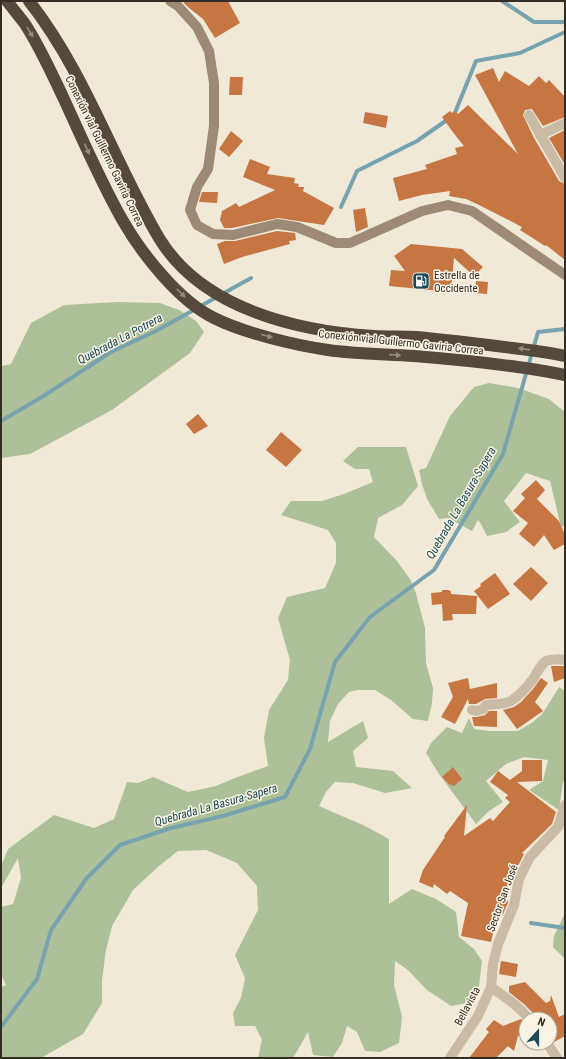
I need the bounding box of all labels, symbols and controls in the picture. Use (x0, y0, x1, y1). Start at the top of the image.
one-way arrow (26, 26, 33, 38)
street label: Conexión vial Guillermo Gaviria Correa (62, 74, 147, 229)
one-way arrow (84, 143, 90, 155)
place label: Estrella de Occidente (434, 269, 480, 295)
fuel station icon: Estrella de Occidente (411, 271, 431, 291)
one-way arrow (176, 288, 186, 298)
water label: Quebrada La Potrera (75, 311, 165, 367)
street label: Conexión vial Guillermo Gaviria Correa (318, 327, 484, 358)
one-way arrow (261, 333, 273, 339)
one-way arrow (518, 346, 530, 353)
one-way arrow (389, 351, 401, 358)
water label: Quebrada La Basura-Sapera (423, 445, 499, 561)
water label: Quebrada La Basura-Sapera (153, 781, 279, 829)
street label: Sector San José (484, 863, 521, 933)
street label: Bellavista (452, 985, 483, 1028)
north arrow (518, 1011, 558, 1051)
text: N (536, 1015, 547, 1029)

